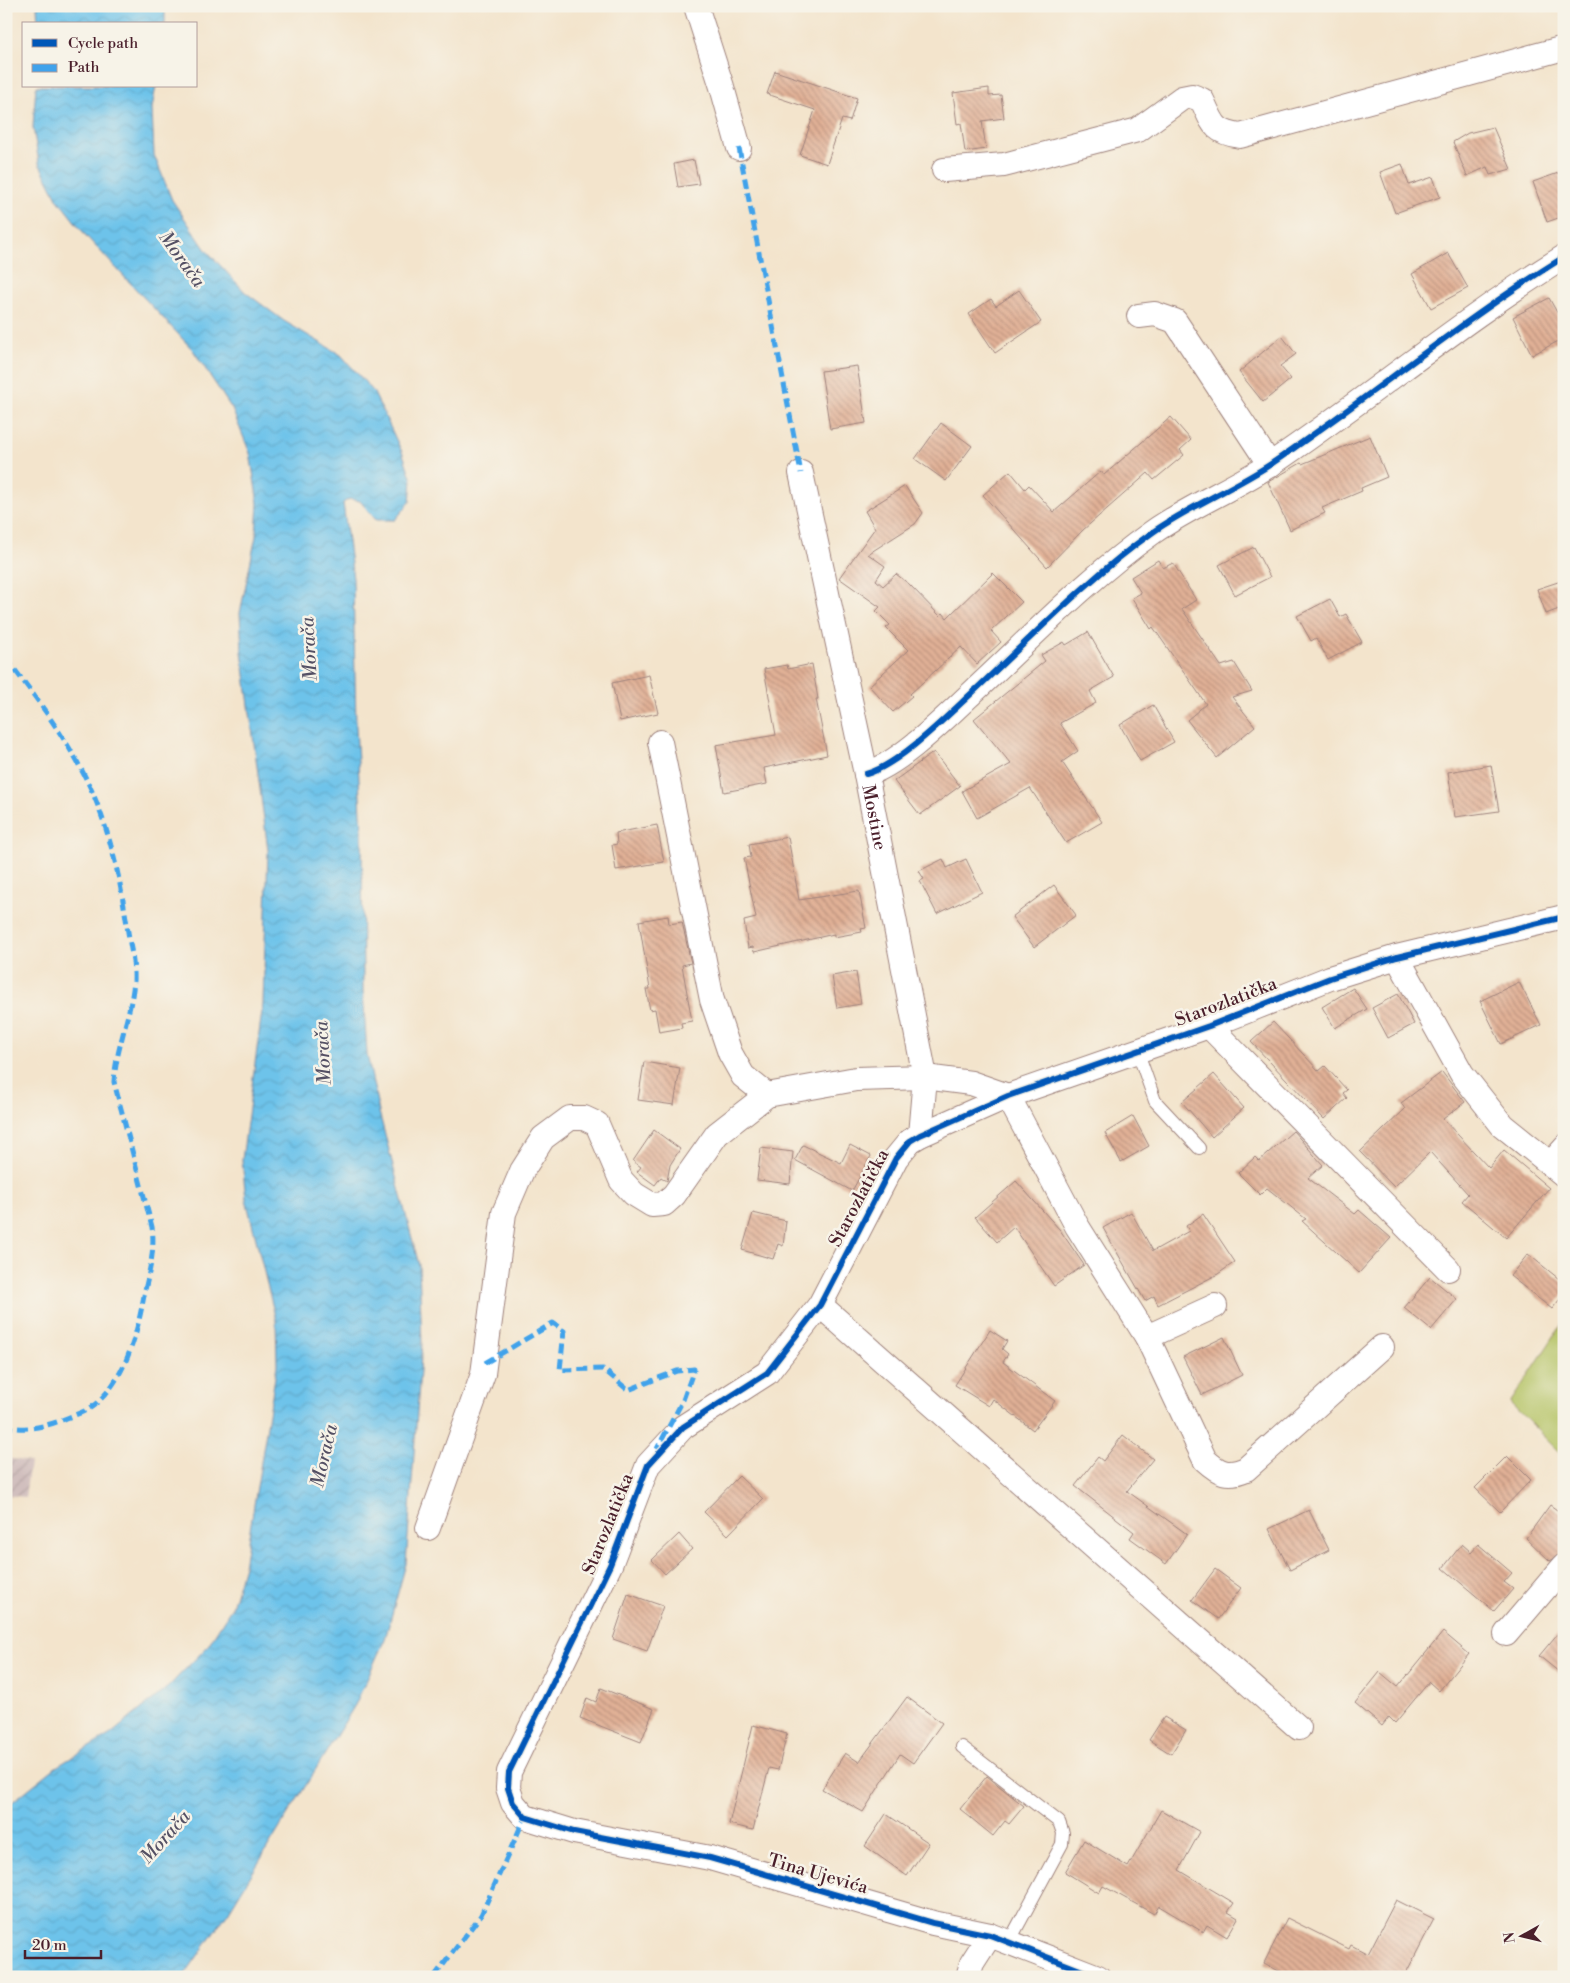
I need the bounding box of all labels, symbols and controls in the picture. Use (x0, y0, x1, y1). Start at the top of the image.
legend (22, 22, 198, 88)
text: Cycle path (68, 34, 138, 53)
text: Path (68, 58, 100, 77)
water label: Morača (153, 226, 211, 292)
water label: Morača (295, 616, 323, 682)
street label: Mostine (857, 783, 892, 852)
street label: Starozlatička (1172, 972, 1281, 1032)
water label: Morača (309, 1020, 337, 1086)
street label: Starozlatička (824, 1144, 895, 1251)
water label: Morača (305, 1422, 343, 1490)
street label: Starozlatička (577, 1469, 639, 1578)
water label: Morača (135, 1805, 196, 1869)
street label: Tina Ujevića (765, 1849, 871, 1899)
north arrow (1498, 1910, 1548, 1960)
scale bar (25, 1928, 101, 1960)
text: N (1500, 1931, 1520, 1944)
text: 20 m (32, 1936, 67, 1955)

